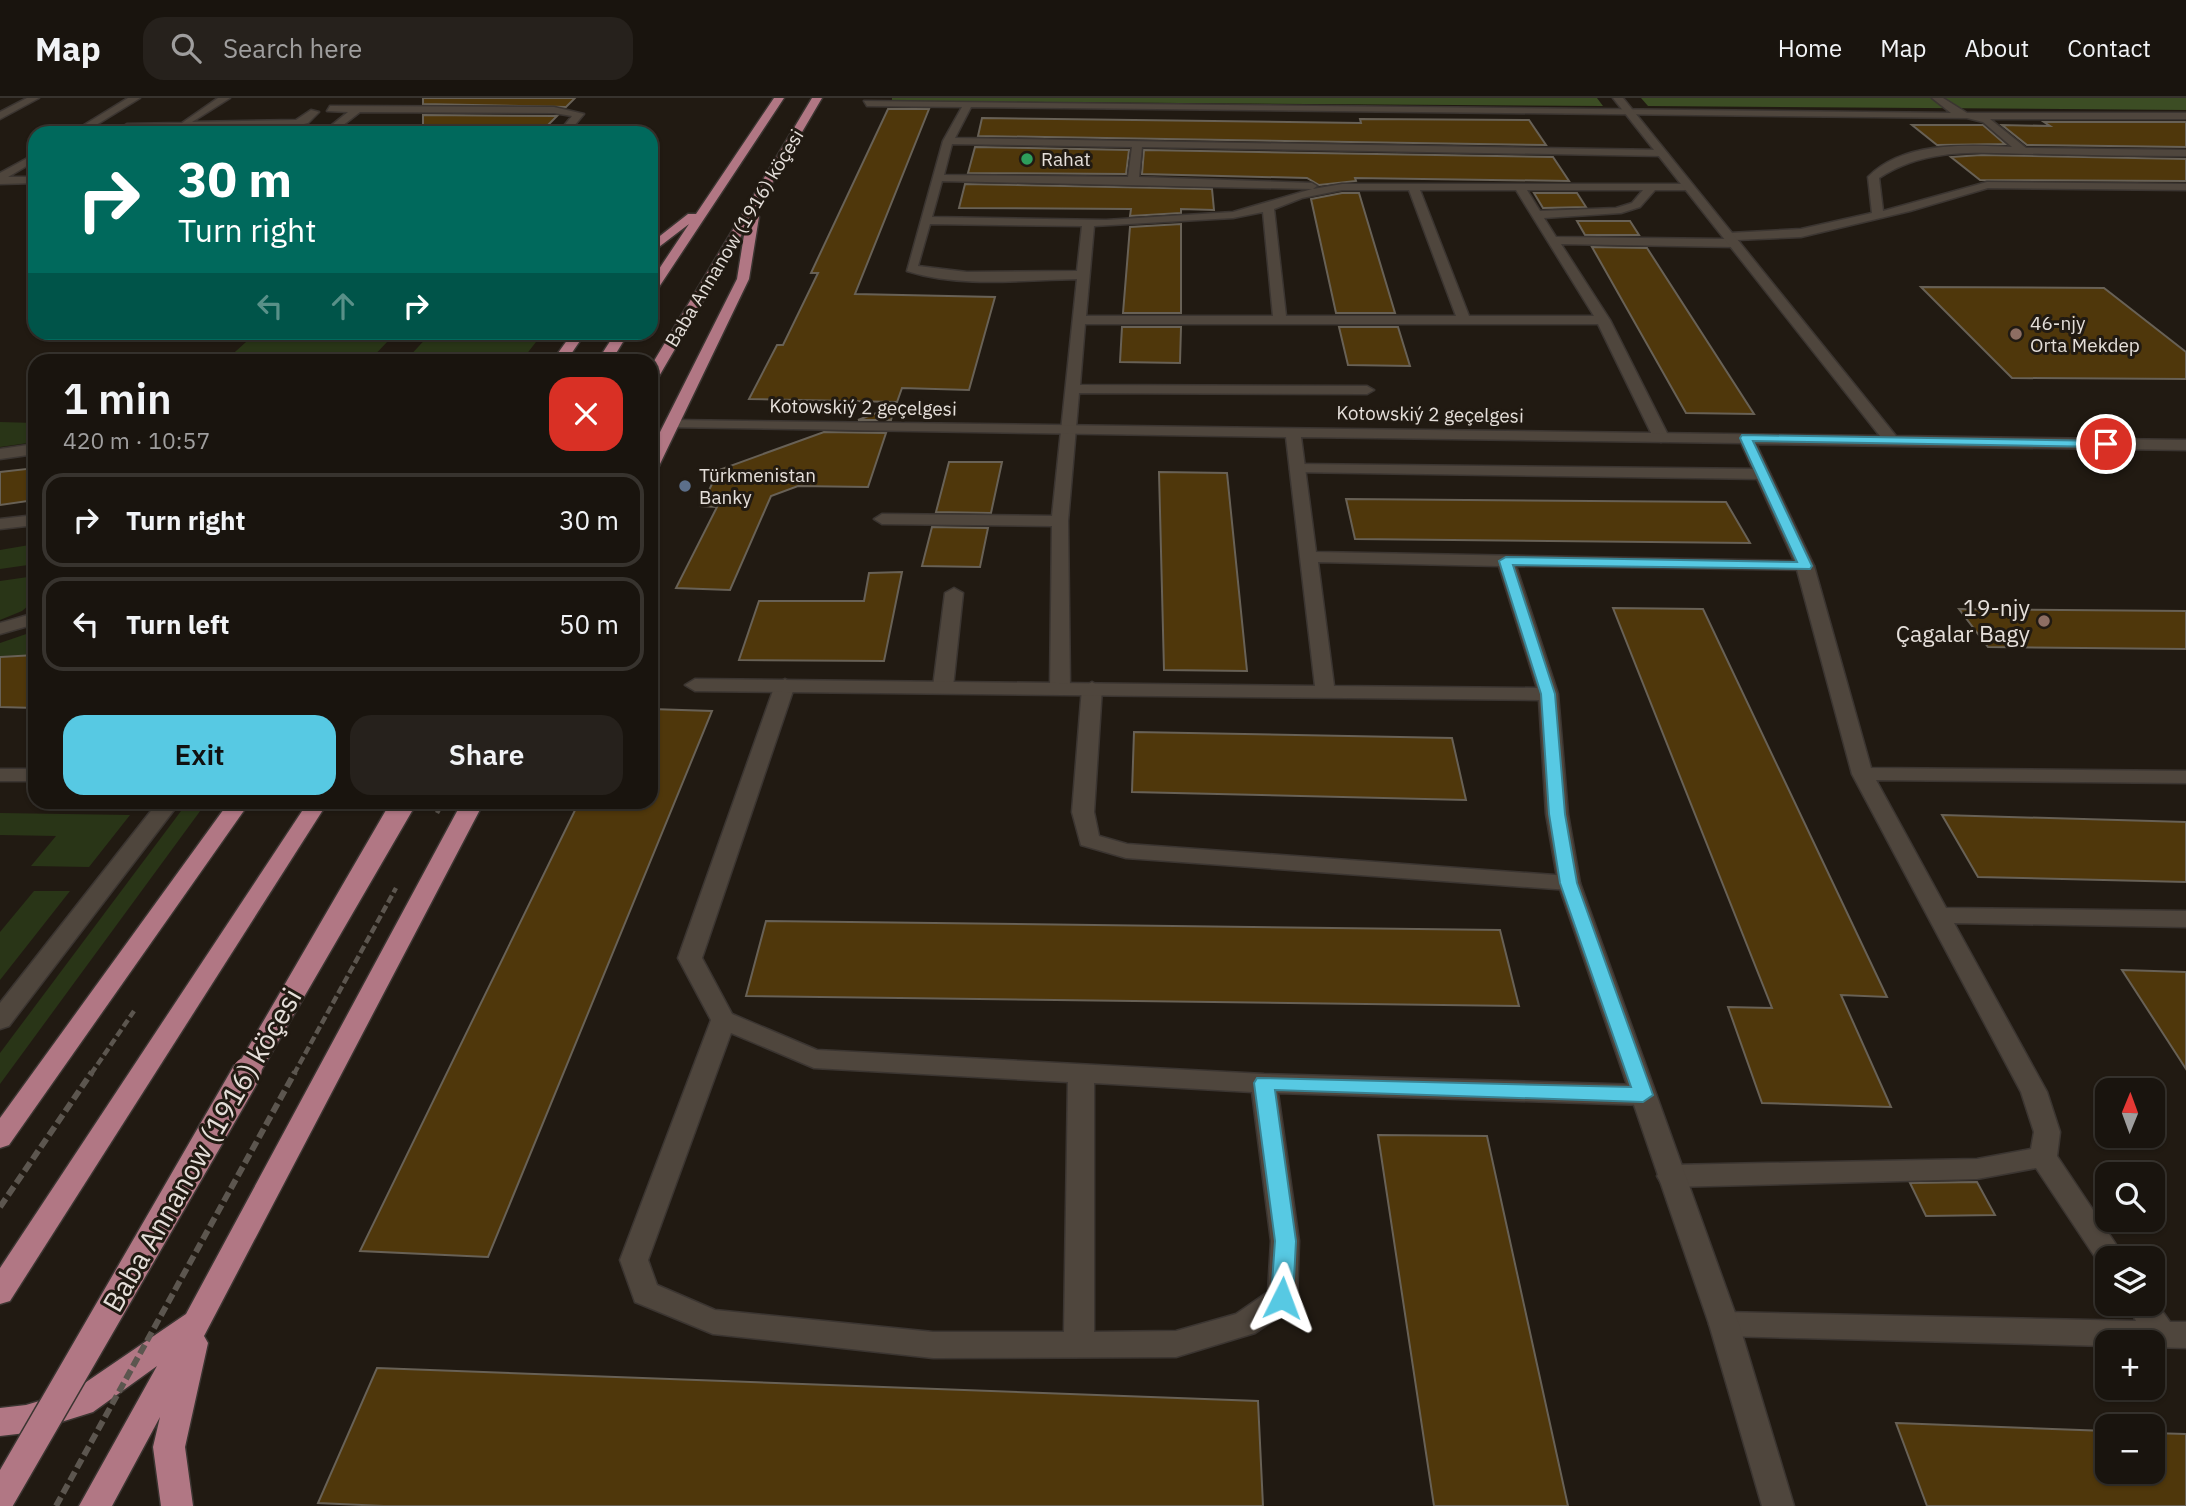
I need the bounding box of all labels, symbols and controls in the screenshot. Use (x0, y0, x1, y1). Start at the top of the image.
search box (143, 17, 633, 80)
text: Map (35, 27, 101, 70)
icon: search (167, 29, 205, 67)
text: Search here (223, 31, 362, 65)
text: Home (1778, 32, 1842, 64)
text: Map (1880, 32, 1926, 64)
text: About (1964, 32, 2029, 64)
text: Contact (2067, 32, 2151, 64)
street label: Baba Annanow (1916) köçesi (659, 125, 809, 351)
text: 30 m (178, 147, 292, 210)
place label: Rahat (1041, 147, 1091, 171)
marker: Rahat (1019, 151, 1035, 167)
icon: right (63, 154, 154, 245)
text: Turn right (178, 209, 316, 251)
icon: left (251, 287, 289, 325)
icon: ahead (324, 287, 362, 325)
icon: right (397, 287, 435, 325)
place label: 46-njy Orta Mekdep (2030, 311, 2140, 357)
marker: 46-njy Orta Mekdep (2008, 326, 2024, 342)
text: 1 min (63, 371, 172, 426)
button: close (549, 377, 623, 451)
street label: Kotowskiý 2 geçelgesi (769, 393, 957, 421)
street label: Kotowskiý 2 geçelgesi (1336, 400, 1524, 428)
pin (2076, 414, 2136, 474)
text: 420 m · 10:57 (63, 425, 210, 455)
icon: arrive (2087, 425, 2125, 463)
place label: Türkmenistan Banky (699, 463, 816, 509)
marker: Türkmenistan Banky (677, 478, 693, 494)
icon: right (67, 501, 105, 539)
text: Turn right (126, 503, 245, 537)
text: 30 m (559, 503, 619, 537)
place label: 19-njy Çagalar Bagy (1896, 592, 2031, 648)
icon: left (67, 605, 105, 643)
text: Turn left (126, 607, 229, 641)
text: 50 m (559, 607, 619, 641)
marker: 19-njy Çagalar Bagy (2036, 613, 2052, 629)
button: Exit (63, 715, 336, 795)
button: Share (350, 715, 623, 795)
street label: Baba Annanow (1916) köçesi (94, 981, 310, 1318)
north arrow (2095, 1078, 2165, 1148)
map controls (2095, 1078, 2165, 1484)
button: search (2095, 1162, 2165, 1232)
button: layers (2095, 1246, 2165, 1316)
position arrow (1245, 1261, 1319, 1335)
button: + (2095, 1330, 2165, 1400)
button: − (2095, 1414, 2165, 1484)

